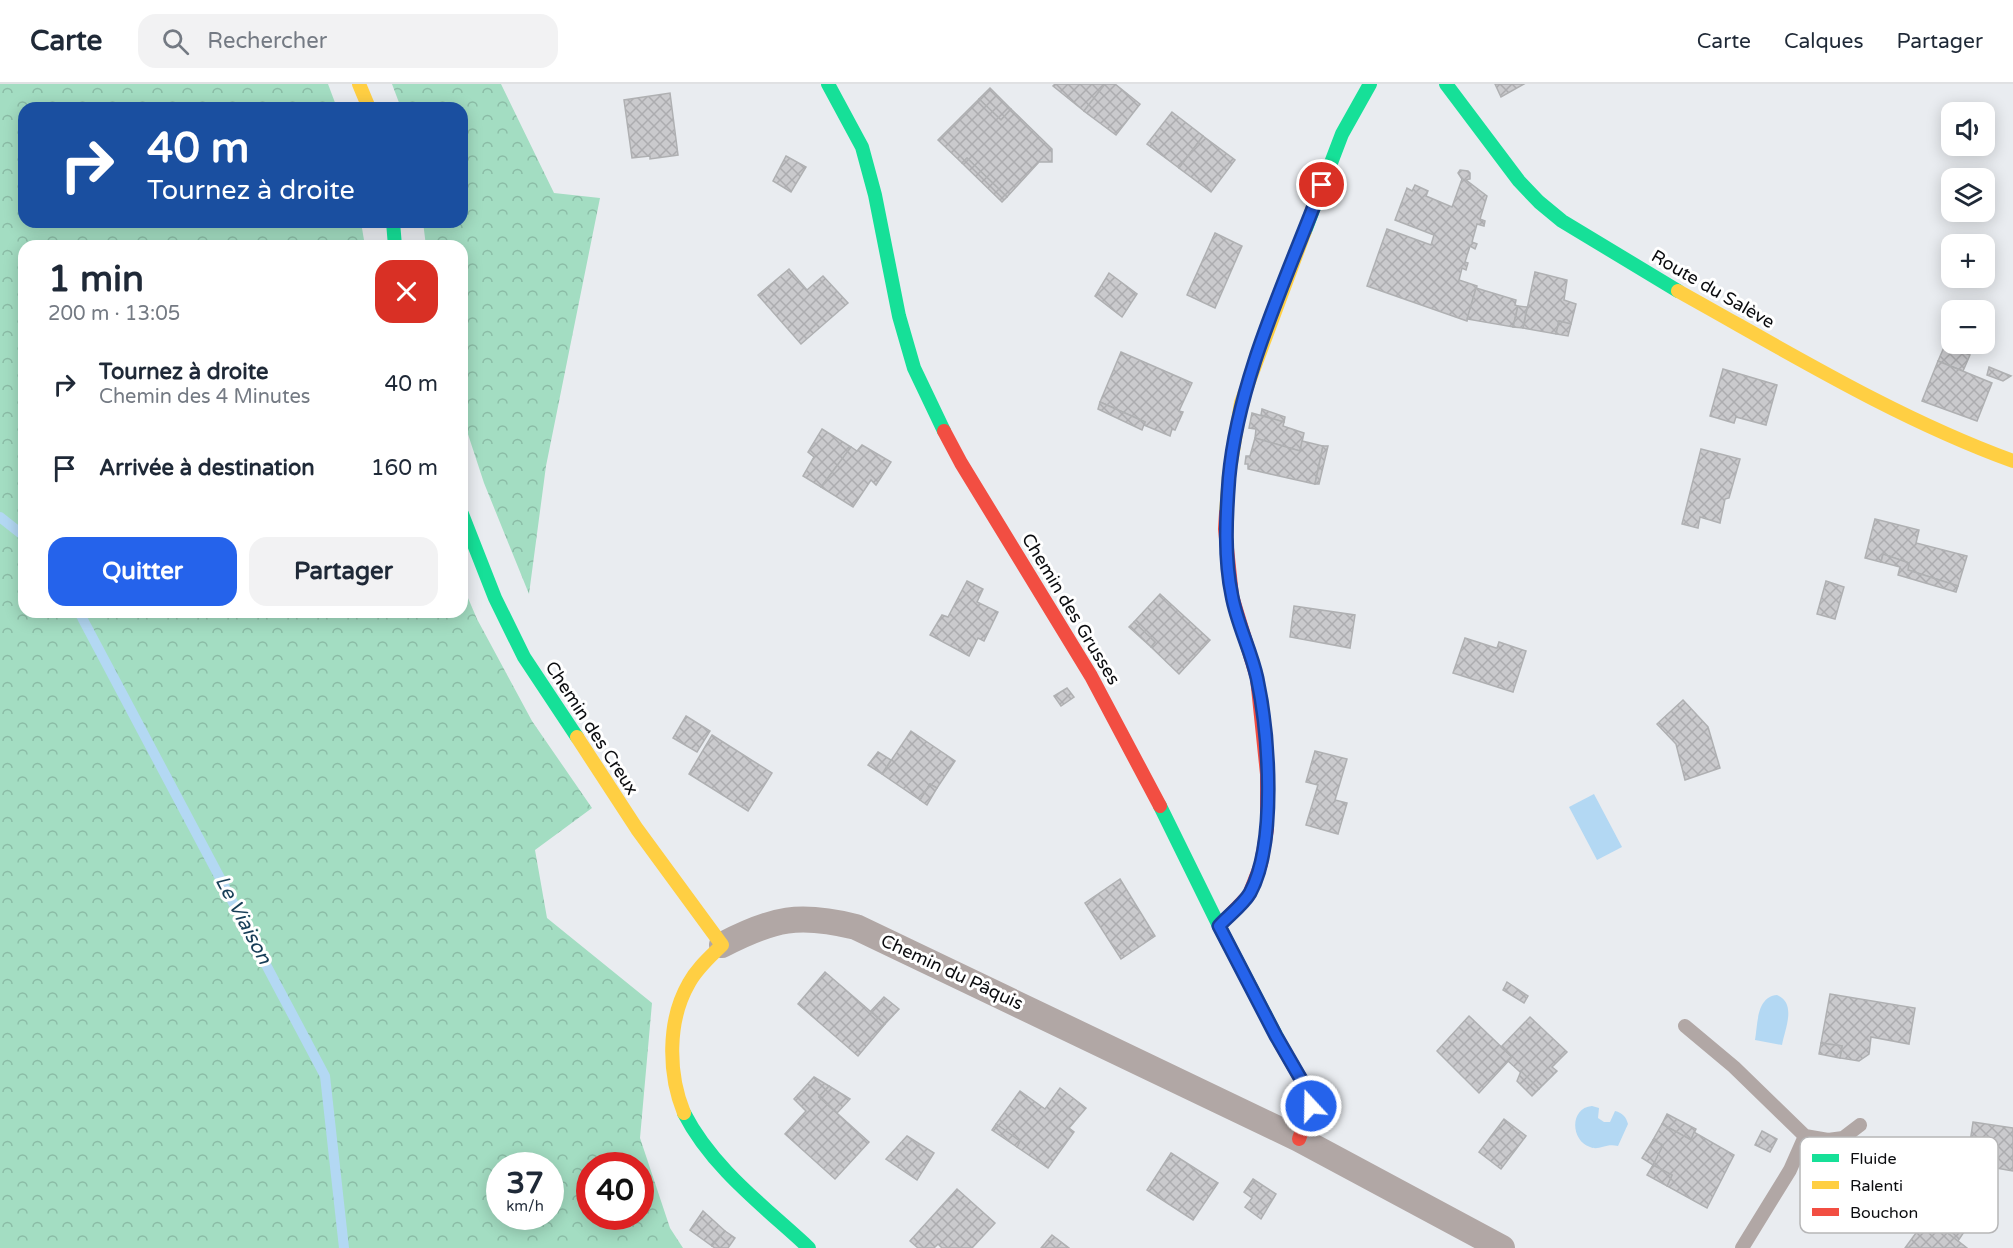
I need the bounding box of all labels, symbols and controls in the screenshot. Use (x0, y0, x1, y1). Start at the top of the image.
search box (138, 14, 558, 68)
text: Carte (30, 24, 102, 58)
icon: search (159, 25, 192, 58)
text: Rechercher (207, 28, 327, 54)
text: Carte (1697, 29, 1751, 54)
text: Calques (1784, 29, 1864, 54)
text: Partager (1897, 29, 1983, 54)
map controls (1941, 102, 1995, 354)
button: sound (1941, 102, 1995, 156)
text: 40 m (147, 123, 249, 174)
icon: right (48, 126, 126, 204)
pin (1296, 159, 1347, 210)
icon: arrive (1305, 168, 1338, 201)
button: layers (1941, 168, 1995, 222)
text: Tournez à droite (147, 174, 355, 207)
button: + (1941, 234, 1995, 288)
street label: Route du Salève (1647, 245, 1779, 333)
text: 1 min (48, 258, 144, 301)
button: close (375, 260, 438, 323)
button: − (1941, 300, 1995, 354)
text: 200 m · 13:05 (48, 302, 180, 326)
text: Tournez à droite (99, 359, 268, 385)
icon: right (48, 368, 81, 401)
text: 40 m (384, 371, 438, 397)
text: Chemin des 4 Minutes (99, 385, 310, 409)
icon: arrive (48, 452, 81, 485)
text: Arrivée à destination (99, 455, 315, 481)
text: 160 m (371, 455, 438, 481)
street label: Chemin des Grusses (1017, 529, 1125, 689)
button: Quitter (48, 537, 237, 606)
button: Partager (249, 537, 438, 606)
street label: Chemin des Creux (541, 657, 643, 799)
water label: Le Viaison (210, 872, 277, 969)
street label: Chemin du Pâquis (877, 929, 1027, 1015)
position arrow (1279, 1074, 1343, 1138)
legend (1800, 1137, 1998, 1233)
text: Fluide (1850, 1149, 1896, 1169)
speed limit sign: 40 (576, 1152, 654, 1230)
text: 37 (506, 1165, 544, 1202)
text: Ralenti (1850, 1176, 1903, 1196)
text: km/h (506, 1197, 544, 1215)
text: Bouchon (1850, 1203, 1918, 1223)

